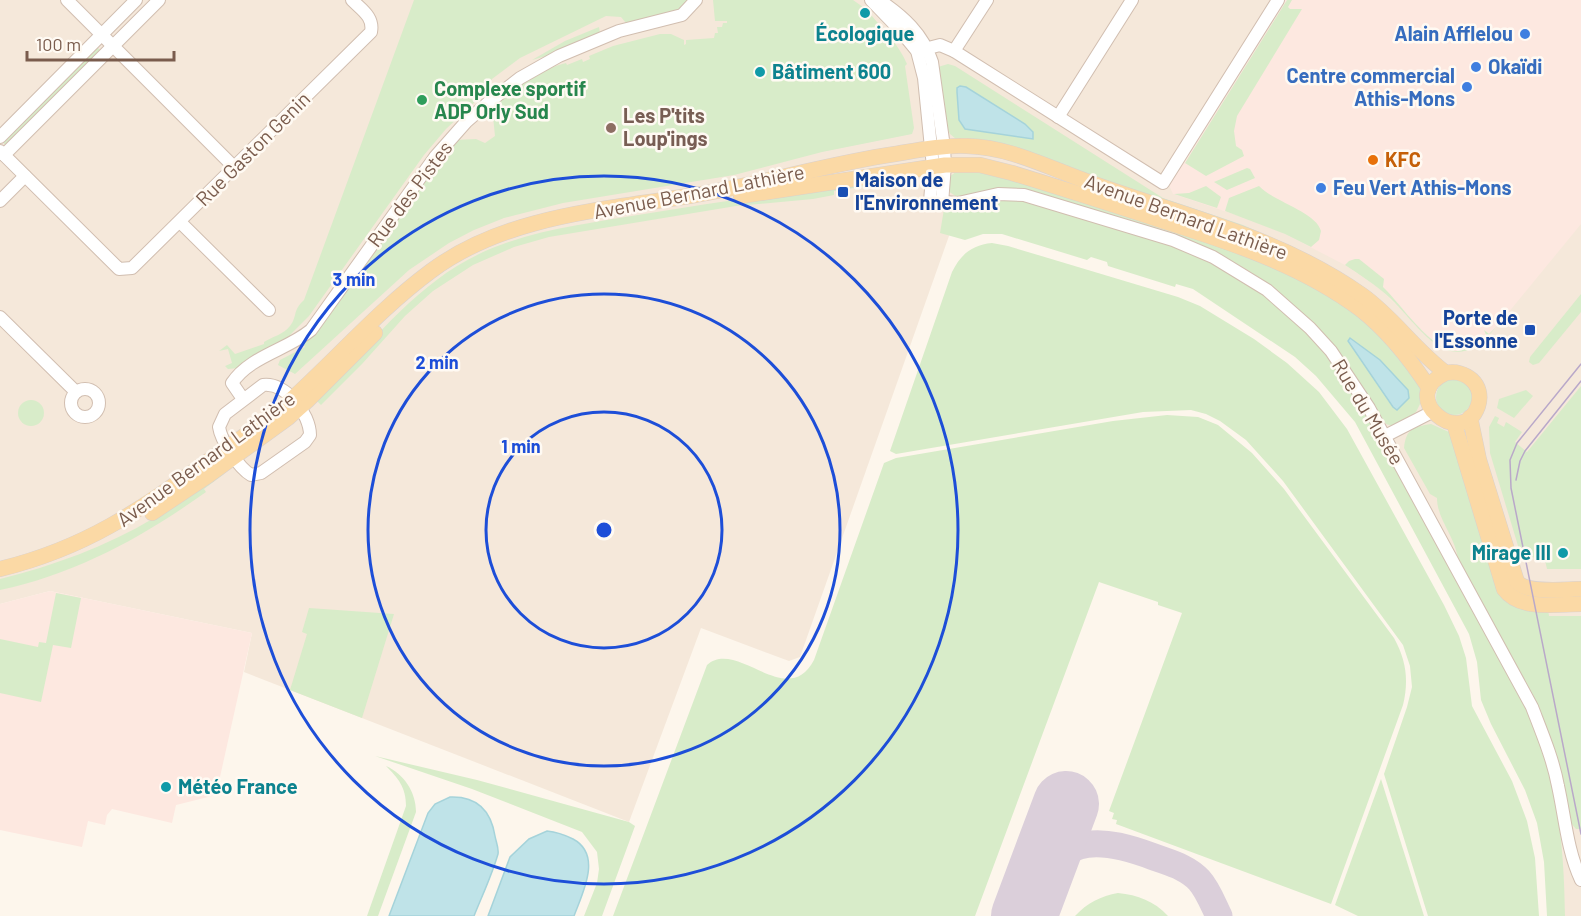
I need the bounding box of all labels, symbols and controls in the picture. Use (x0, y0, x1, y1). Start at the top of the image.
marker: Écologique (858, 6, 872, 20)
place label: Écologique (816, 21, 915, 45)
place label: Alain Afflelou (1394, 21, 1513, 45)
scale bar (27, 24, 174, 62)
marker: Alain Afflelou (1518, 27, 1532, 41)
text: 100 m (36, 33, 81, 55)
place label: Okaïdi (1488, 54, 1542, 78)
place label: Bâtiment 600 (772, 59, 891, 83)
marker: Okaïdi (1469, 60, 1483, 74)
place label: Centre commercial Athis-Mons (1286, 63, 1455, 110)
marker: Bâtiment 600 (753, 65, 767, 79)
place label: Complexe sportif ADP Orly Sud (434, 76, 587, 123)
marker: Centre commercial Athis-Mons (1460, 80, 1474, 94)
street label: Rue Gaston Genin (190, 86, 314, 210)
marker: Complexe sportif ADP Orly Sud (415, 93, 429, 107)
place label: Les P'tits Loup'ings (623, 103, 708, 150)
marker: Les P'tits Loup'ings (604, 121, 618, 135)
street label: Rue des Pistes (362, 136, 457, 251)
place label: KFC (1385, 147, 1421, 171)
marker: KFC (1366, 153, 1380, 167)
street label: Avenue Bernard Lathière (591, 159, 806, 223)
place label: Maison de l'Environnement (855, 167, 998, 214)
street label: Avenue Bernard Lathière (1082, 168, 1291, 264)
place label: Feu Vert Athis-Mons (1333, 175, 1511, 199)
marker: Feu Vert Athis-Mons (1314, 181, 1328, 195)
marker: Maison de l'Environnement (836, 185, 850, 199)
text: 3 min (333, 268, 375, 290)
place label: Porte de l'Essonne (1434, 305, 1518, 352)
marker: Porte de l'Essonne (1523, 323, 1537, 337)
text: 2 min (415, 351, 459, 373)
street label: Rue du Musée (1328, 354, 1410, 469)
street label: Avenue Bernard Lathière (112, 385, 299, 531)
text: 1 min (501, 435, 541, 457)
centre of rings (594, 520, 614, 540)
place label: Mirage III (1472, 540, 1551, 564)
marker: Mirage III (1556, 546, 1570, 560)
place label: Météo France (178, 774, 298, 798)
marker: Météo France (159, 780, 173, 794)

